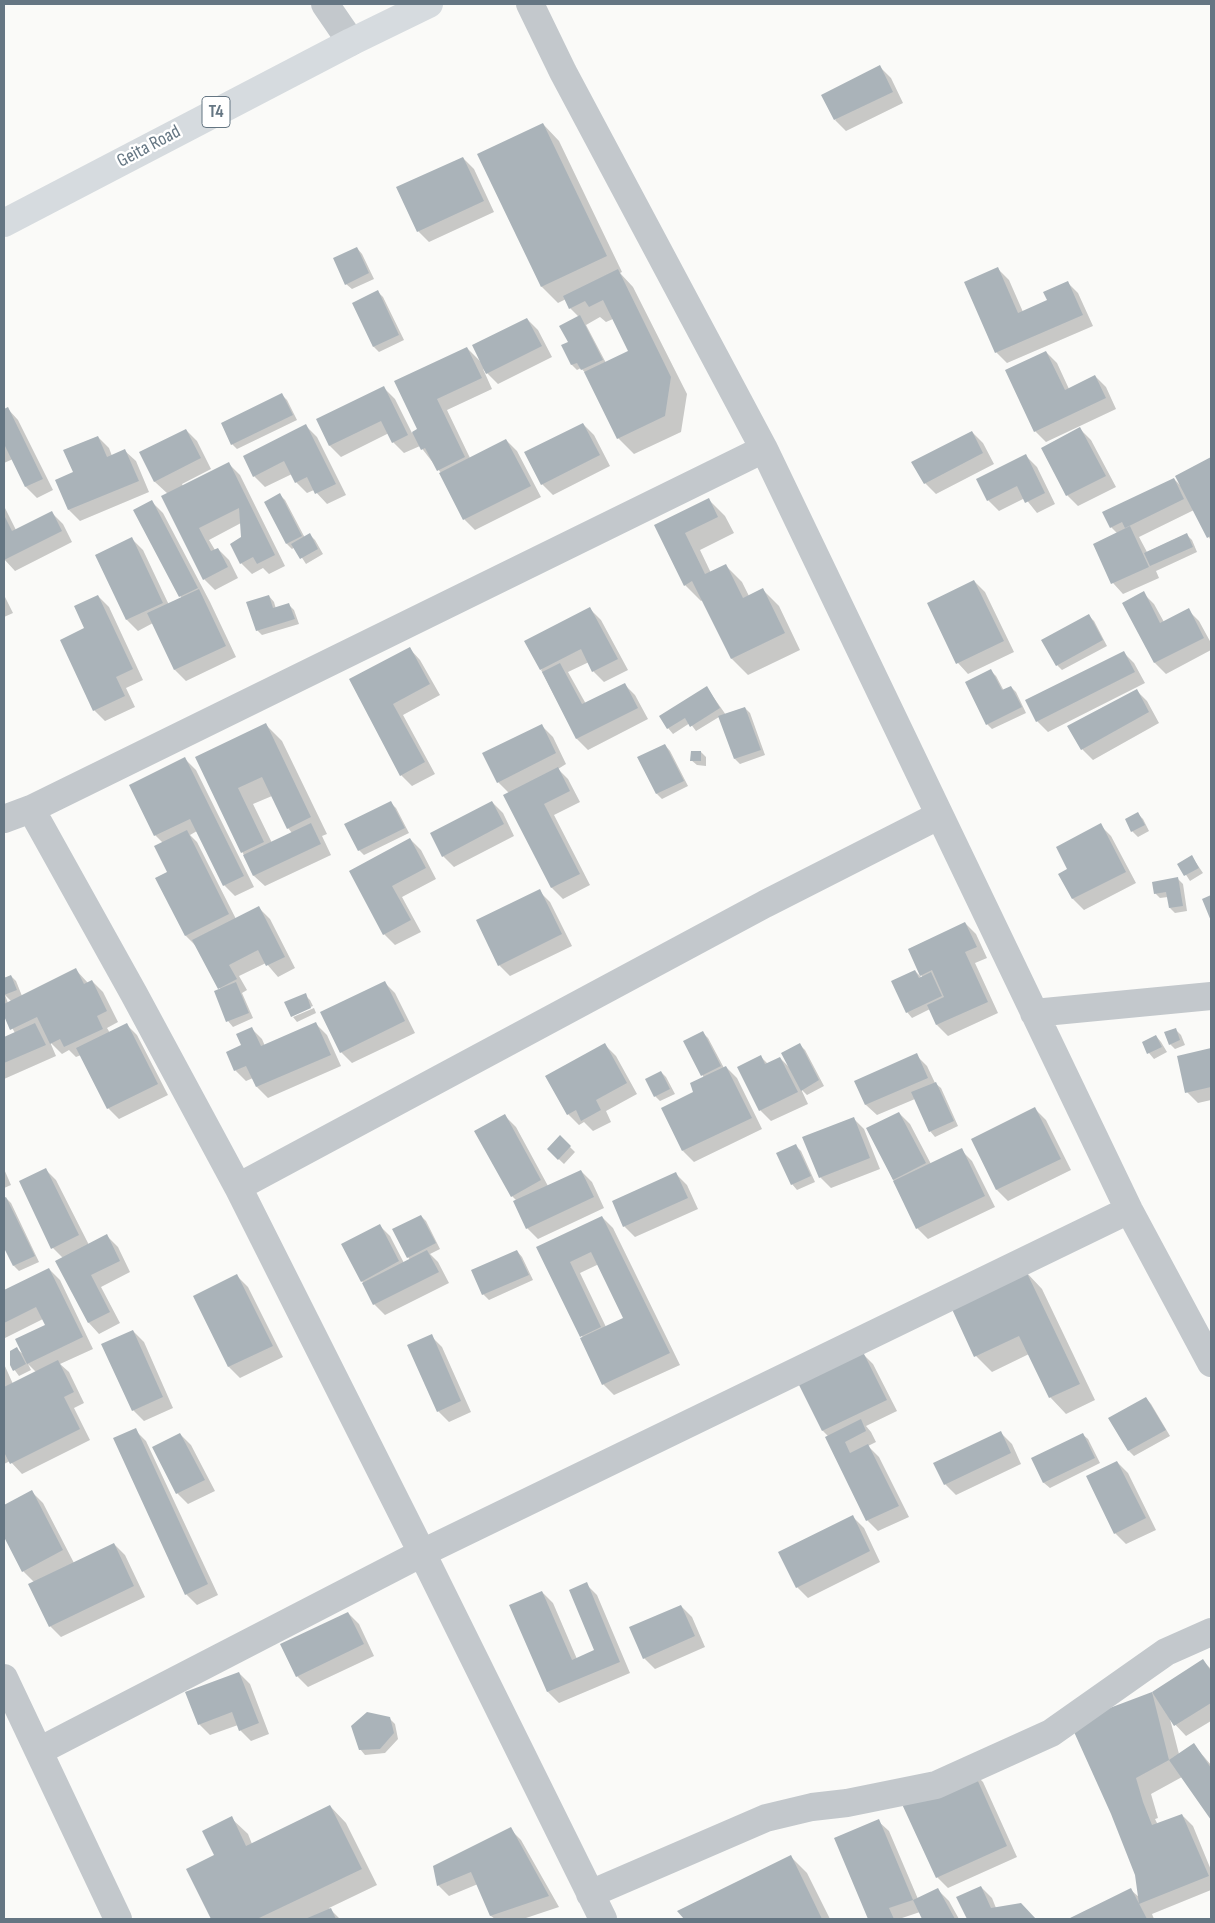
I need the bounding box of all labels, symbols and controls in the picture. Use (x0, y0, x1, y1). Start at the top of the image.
road number: T4 (202, 96, 230, 128)
street label: Geita Road (113, 121, 185, 173)

